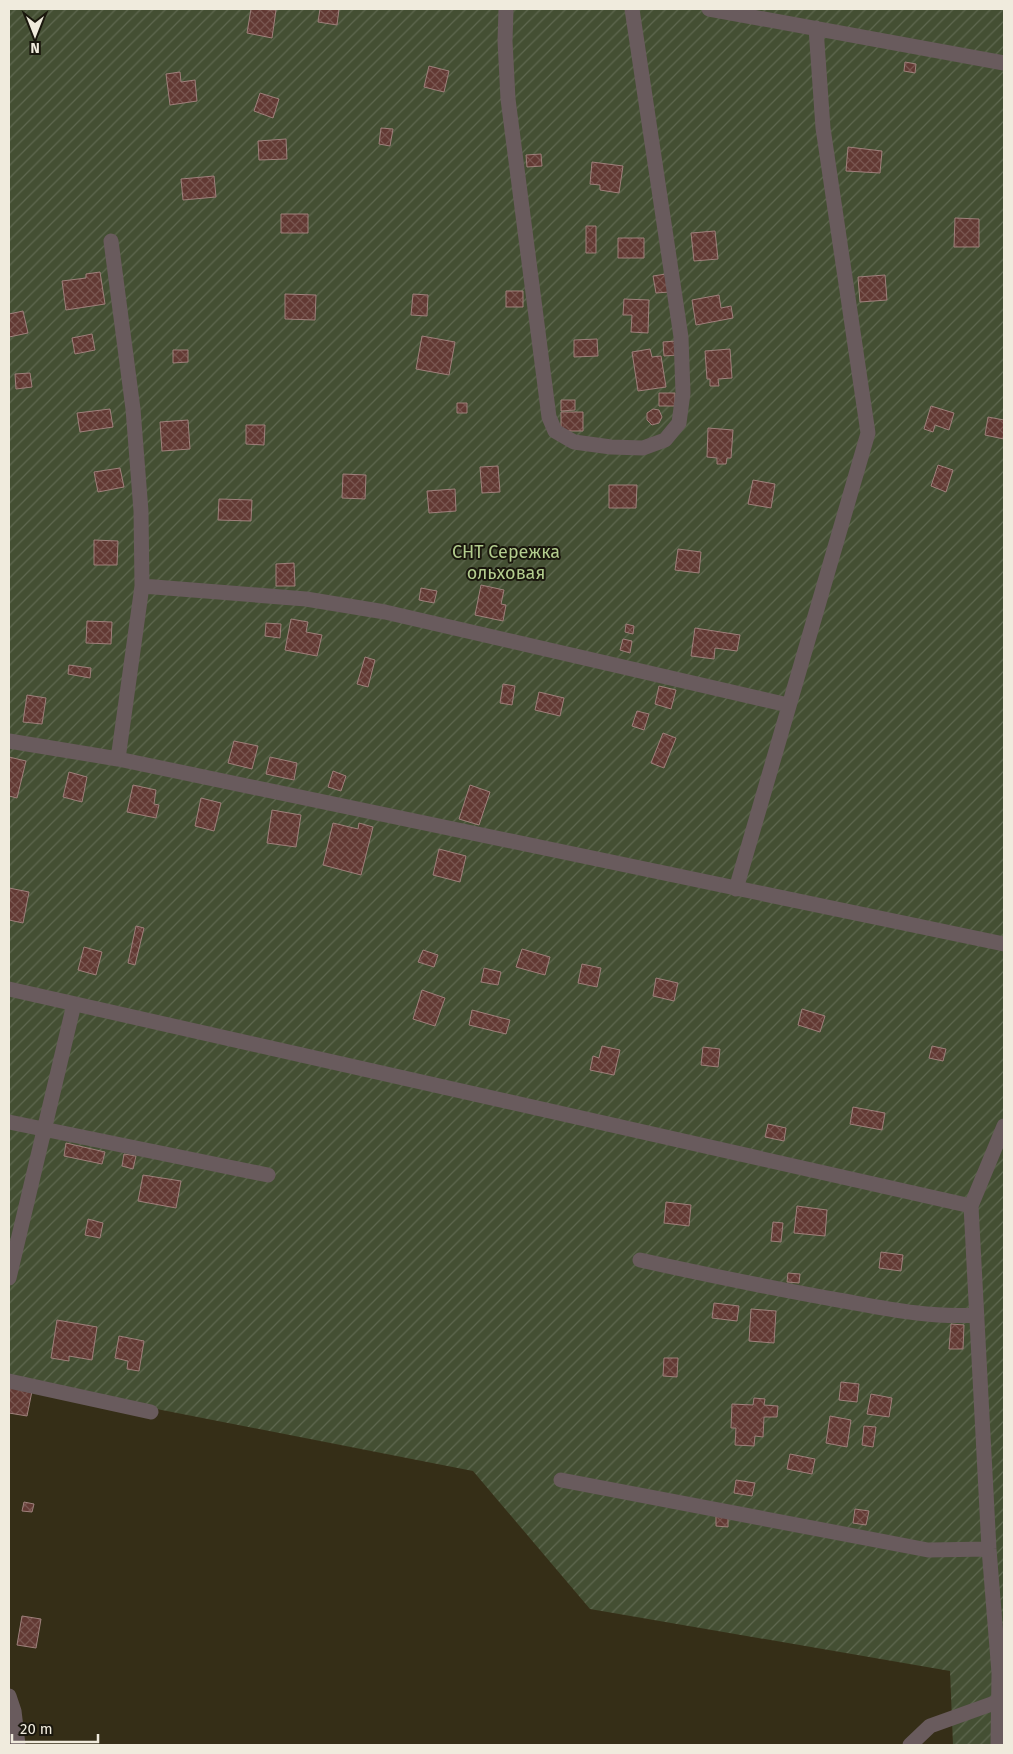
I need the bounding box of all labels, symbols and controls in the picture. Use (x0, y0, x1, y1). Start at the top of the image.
north arrow (10, 10, 60, 60)
text: N (30, 39, 40, 56)
park label: СНТ Сережка ольховая (452, 541, 560, 584)
scale bar (12, 1712, 99, 1744)
text: 20 m (20, 1720, 53, 1738)

